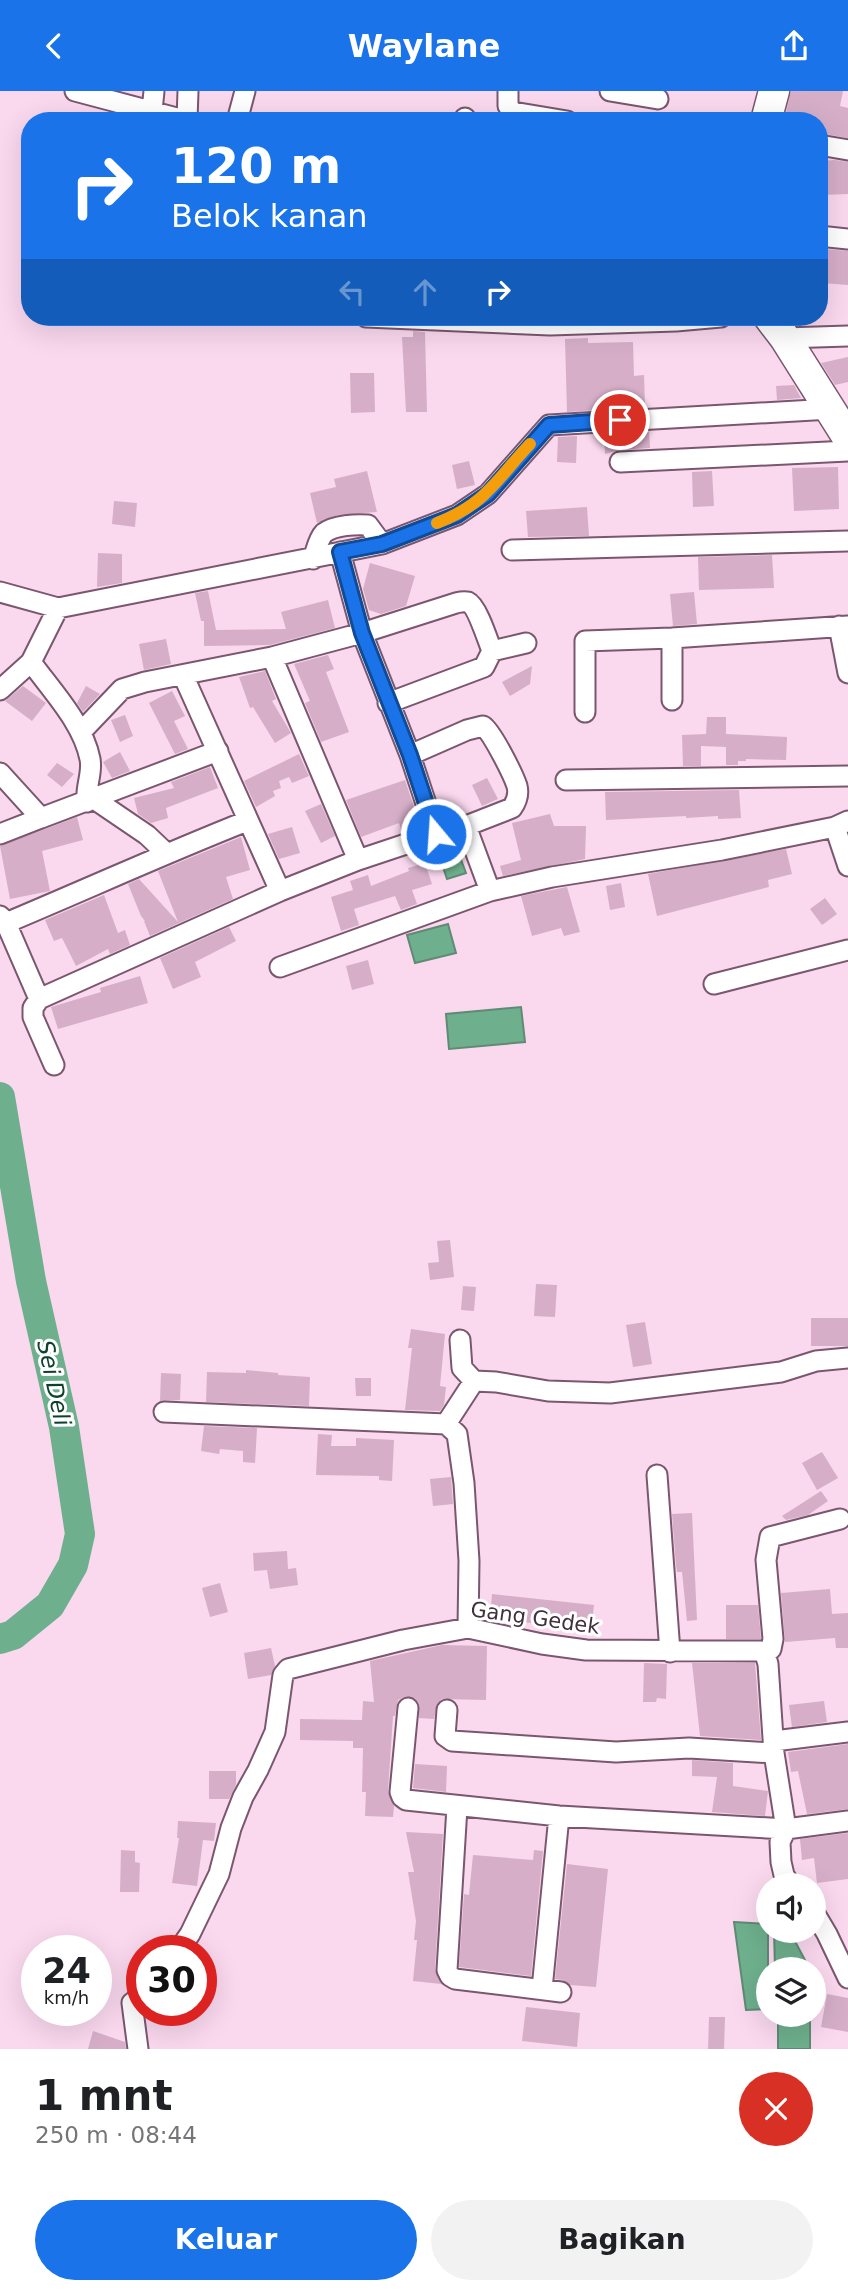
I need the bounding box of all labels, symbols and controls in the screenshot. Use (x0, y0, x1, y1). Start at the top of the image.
icon: back (35, 27, 73, 65)
text: Waylane (348, 27, 500, 65)
icon: share (775, 27, 813, 65)
text: 120 m (171, 138, 341, 195)
icon: right (56, 140, 147, 231)
text: Belok kanan (171, 197, 368, 235)
icon: left (333, 273, 371, 311)
icon: ahead (406, 273, 444, 311)
icon: right (479, 273, 517, 311)
pin (590, 390, 650, 450)
icon: arrive (601, 401, 639, 439)
position arrow (399, 797, 473, 871)
water label: Sei Deli (32, 1338, 76, 1429)
street label: Gang Gedek (469, 1597, 602, 1639)
map controls (756, 1873, 826, 2027)
button: sound (756, 1873, 826, 1943)
speed limit sign: 30 (126, 1935, 217, 2026)
text: 24 (42, 1951, 91, 1991)
button: layers (756, 1957, 826, 2027)
text: km/h (44, 1987, 89, 2008)
text: 1 mnt (35, 2071, 173, 2120)
button: close (739, 2072, 813, 2146)
text: 250 m · 08:44 (35, 2122, 197, 2148)
button: Keluar (35, 2200, 417, 2280)
button: Bagikan (431, 2200, 813, 2280)

